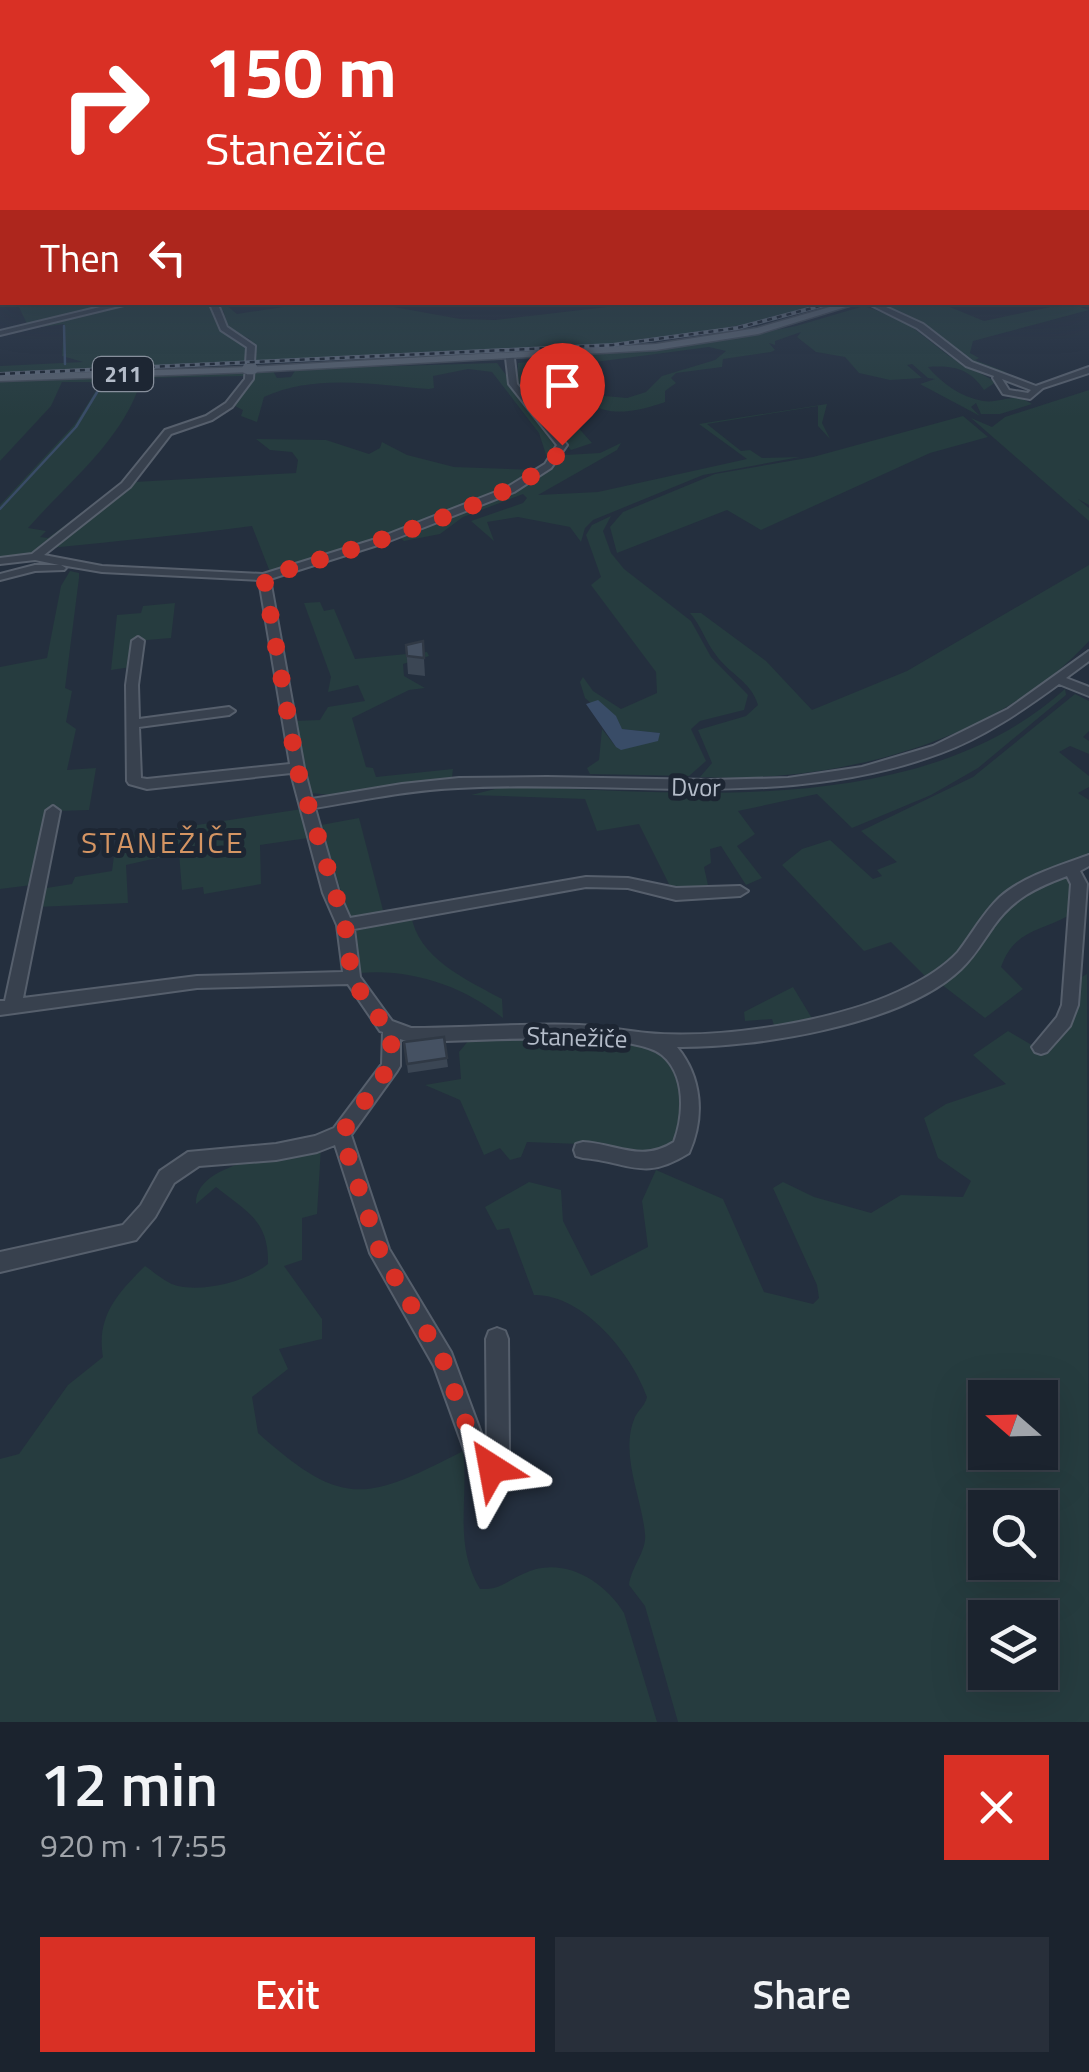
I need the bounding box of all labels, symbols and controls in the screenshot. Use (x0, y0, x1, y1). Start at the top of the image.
text: 150 m (205, 18, 397, 124)
icon: right (40, 40, 170, 170)
text: Stanežiče (205, 114, 387, 182)
text: Then (40, 229, 120, 287)
icon: left (140, 230, 195, 285)
pin (520, 343, 605, 446)
road number: 211 (93, 357, 153, 391)
icon: arrive (535, 358, 590, 413)
street label: Dvor (671, 768, 722, 806)
district label: STANEŽIČE (81, 819, 245, 865)
street label: Stanežiče (526, 1016, 628, 1058)
north arrow (968, 1380, 1058, 1470)
map controls (968, 1380, 1058, 1690)
position arrow (440, 1416, 544, 1520)
button: search (968, 1490, 1058, 1580)
button: layers (968, 1600, 1058, 1690)
text: 12 min (40, 1738, 218, 1829)
button: close (944, 1755, 1049, 1860)
text: 920 m · 17:55 (40, 1821, 227, 1869)
button: Exit (40, 1937, 535, 2052)
button: Share (555, 1937, 1049, 2052)

